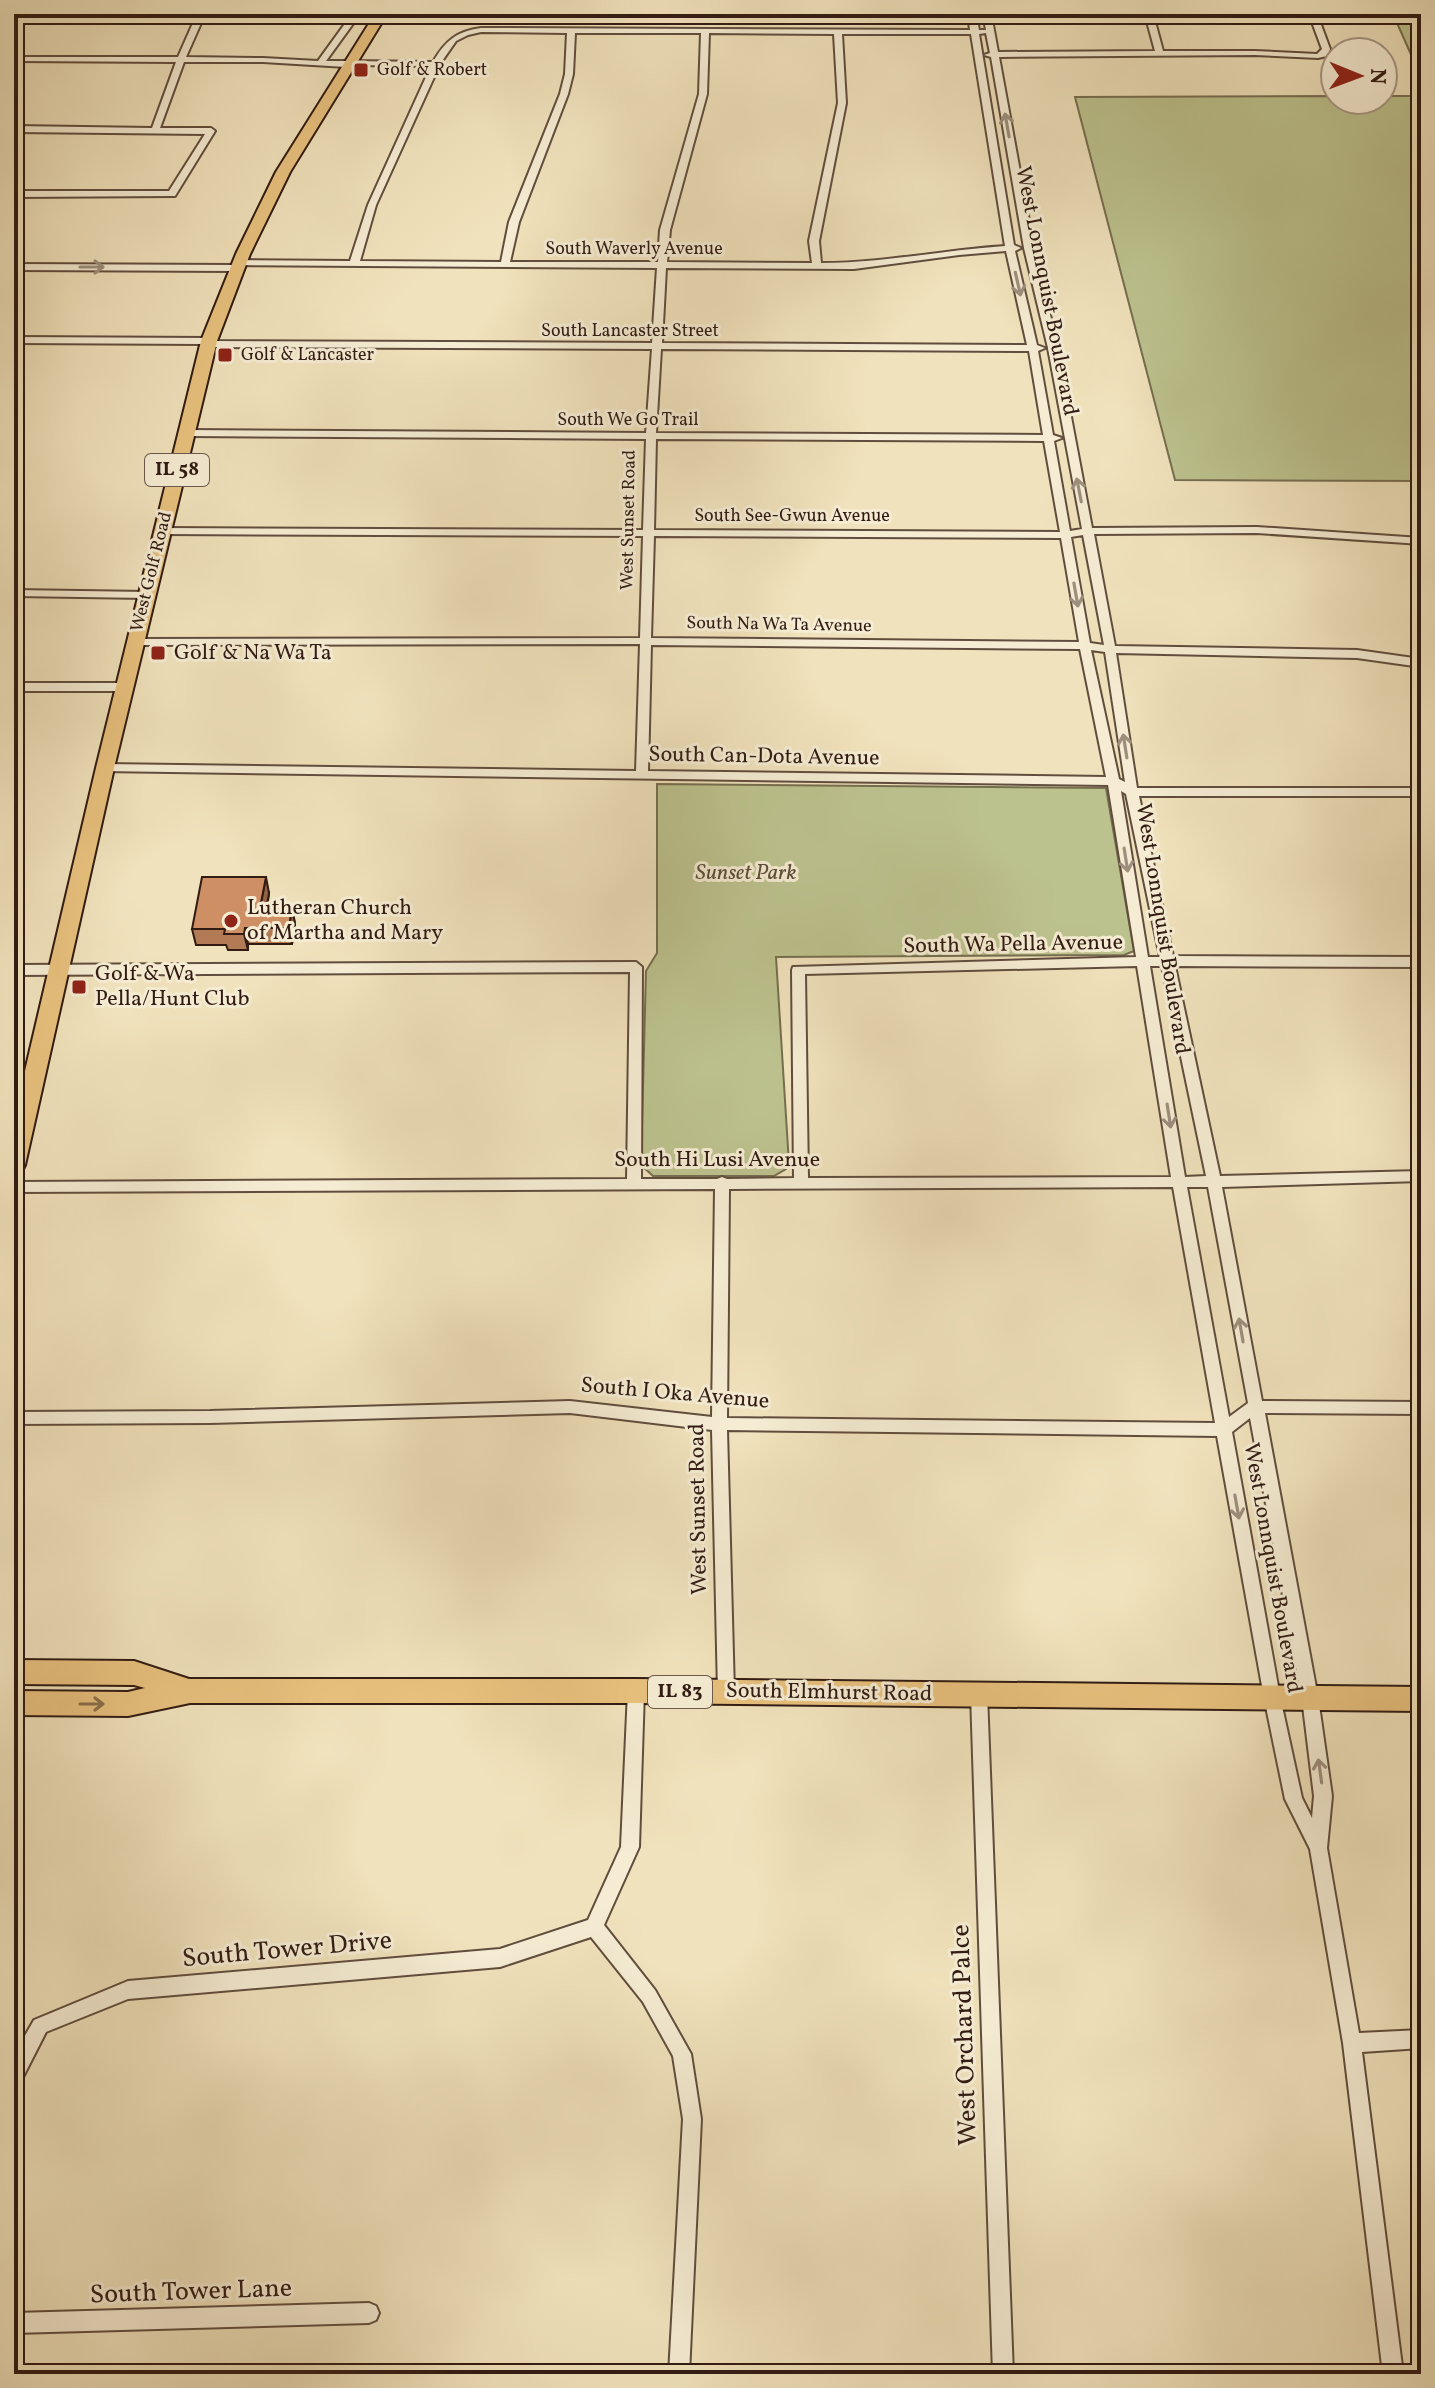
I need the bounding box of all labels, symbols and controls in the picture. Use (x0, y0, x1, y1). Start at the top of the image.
north arrow (1319, 36, 1399, 116)
place label: Golf & Robert (377, 58, 487, 83)
marker: Golf & Robert (352, 61, 370, 79)
text: N (1361, 68, 1392, 85)
one-way arrow (999, 113, 1014, 138)
street label: West Lonnquist Boulevard (1007, 163, 1085, 419)
street label: South Waverly Avenue (545, 237, 723, 262)
one-way arrow (78, 259, 105, 275)
one-way arrow (1012, 271, 1027, 296)
street label: South Lancaster Street (541, 319, 719, 344)
place label: Golf & Lancaster (241, 343, 375, 368)
marker: Golf & Lancaster (216, 346, 234, 364)
street label: South We Go Trail (557, 408, 699, 433)
street label: West Sunset Road (615, 450, 643, 590)
road number: IL 58 (145, 454, 209, 486)
one-way arrow (1071, 478, 1086, 503)
street label: South See-Gwun Avenue (694, 504, 890, 529)
street label: West Golf Road (125, 509, 179, 635)
one-way arrow (1070, 581, 1085, 607)
street label: South Na Wa Ta Avenue (686, 611, 872, 639)
place label: Golf & Na Wa Ta (174, 638, 332, 669)
marker: Golf & Na Wa Ta (149, 644, 167, 662)
one-way arrow (1117, 734, 1132, 759)
street label: South Can-Dota Avenue (648, 739, 880, 775)
street label: West Lonnquist Boulevard (1127, 801, 1197, 1057)
one-way arrow (1119, 846, 1134, 872)
park label: Sunset Park (696, 858, 796, 889)
place label: Lutheran Church of Martha and Mary (247, 893, 443, 949)
marker: Lutheran Church of Martha and Mary (222, 912, 240, 930)
street label: South Wa Pella Avenue (903, 928, 1123, 962)
place label: Golf & Wa Pella/Hunt Club (95, 959, 250, 1015)
marker: Golf & Wa Pella/Hunt Club (70, 978, 88, 996)
one-way arrow (1162, 1103, 1177, 1128)
street label: South Hi Lusi Avenue (614, 1145, 820, 1176)
one-way arrow (1232, 1318, 1247, 1344)
street label: South I Oka Avenue (579, 1370, 771, 1418)
street label: West Sunset Road (682, 1423, 716, 1595)
street label: West Lonnquist Boulevard (1235, 1440, 1309, 1696)
one-way arrow (1230, 1494, 1245, 1519)
road number: IL 83 (648, 1676, 712, 1708)
street label: South Elmhurst Road (725, 1676, 933, 1710)
one-way arrow (78, 1696, 105, 1711)
one-way arrow (1312, 1759, 1327, 1784)
street label: South Tower Drive (181, 1923, 393, 1977)
street label: West Orchard Palce (943, 1924, 987, 2146)
street label: South Tower Lane (89, 2270, 293, 2314)

